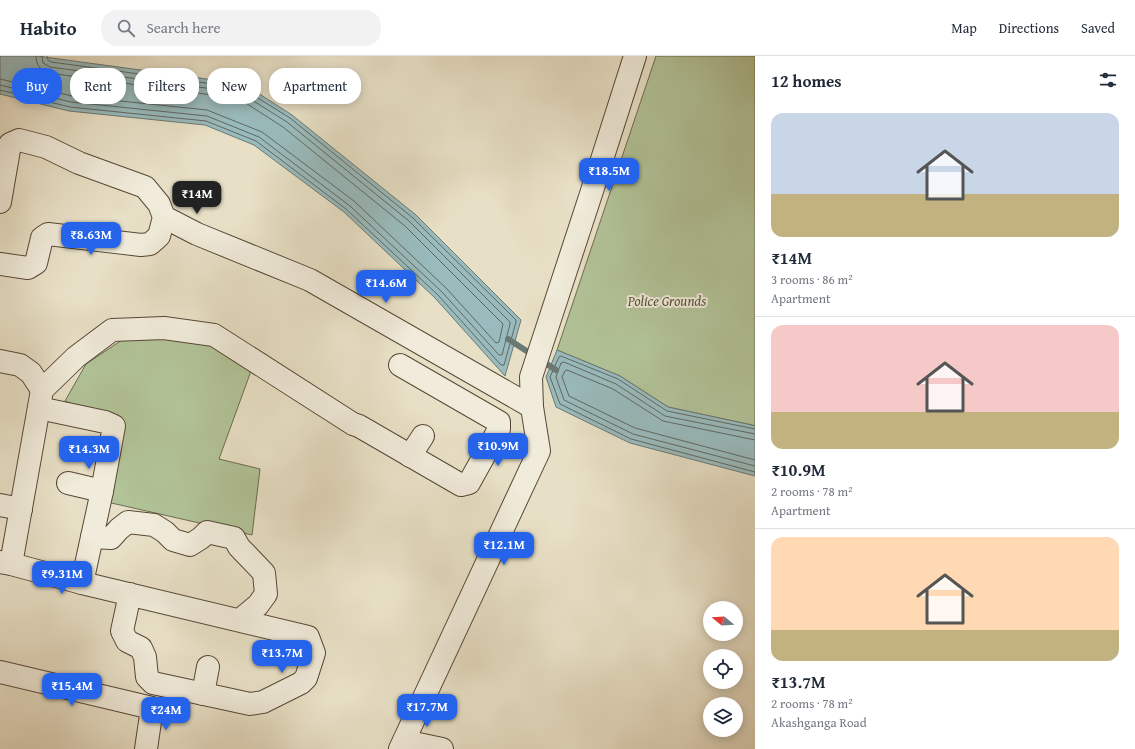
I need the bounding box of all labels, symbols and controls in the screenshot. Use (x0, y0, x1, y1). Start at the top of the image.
search box (101, 10, 381, 46)
text: Habito (20, 14, 77, 42)
icon: search (115, 17, 137, 39)
text: Search here (147, 17, 221, 38)
text: Map (951, 18, 977, 38)
text: Directions (999, 18, 1059, 38)
text: Saved (1081, 18, 1115, 38)
chip: Buy (12, 68, 62, 104)
chip: Rent (70, 68, 126, 104)
chip: Filters (134, 68, 199, 104)
chip: New (207, 68, 261, 104)
chip: Apartment (269, 68, 361, 104)
text: 12 homes (771, 68, 842, 93)
icon: filters (1097, 69, 1119, 91)
icon: home (909, 139, 981, 211)
pin: ₹18.5M (576, 158, 642, 192)
text: ₹18.5M (588, 161, 630, 180)
pin: ₹14M (173, 181, 221, 215)
text: ₹14M (181, 184, 213, 203)
pin: ₹8.63M (58, 222, 124, 256)
text: ₹8.63M (70, 225, 112, 244)
text: ₹14M (771, 245, 812, 270)
pin: ₹14.6M (353, 270, 419, 304)
text: 3 rooms · 86 m² (771, 270, 853, 289)
text: ₹14.6M (365, 273, 407, 292)
text: Apartment (771, 289, 831, 308)
park label: Police Grounds (627, 291, 706, 311)
icon: home (909, 351, 981, 423)
pin: ₹10.9M (465, 433, 531, 467)
pin: ₹14.3M (56, 436, 122, 470)
text: ₹10.9M (477, 436, 519, 455)
text: ₹14.3M (68, 439, 110, 458)
text: ₹10.9M (771, 457, 826, 482)
text: 2 rooms · 78 m² (771, 482, 853, 501)
text: Apartment (771, 501, 831, 520)
pin: ₹12.1M (471, 532, 537, 566)
text: ₹12.1M (483, 535, 525, 554)
pin: ₹9.31M (29, 561, 95, 595)
icon: home (909, 563, 981, 635)
text: ₹9.31M (41, 564, 83, 583)
north arrow (703, 601, 743, 641)
map controls (703, 601, 743, 737)
pin: ₹13.7M (249, 640, 315, 674)
text: ₹13.7M (261, 643, 303, 662)
button: locate (703, 649, 743, 689)
text: ₹13.7M (771, 669, 826, 694)
pin: ₹15.4M (39, 673, 105, 707)
text: ₹15.4M (51, 676, 93, 695)
pin: ₹17.7M (394, 694, 460, 728)
text: 2 rooms · 78 m² (771, 694, 853, 713)
pin: ₹24M (142, 697, 190, 731)
text: ₹17.7M (406, 697, 448, 716)
button: layers (703, 697, 743, 737)
text: ₹24M (150, 700, 182, 719)
text: Akashganga Road (771, 713, 867, 732)

